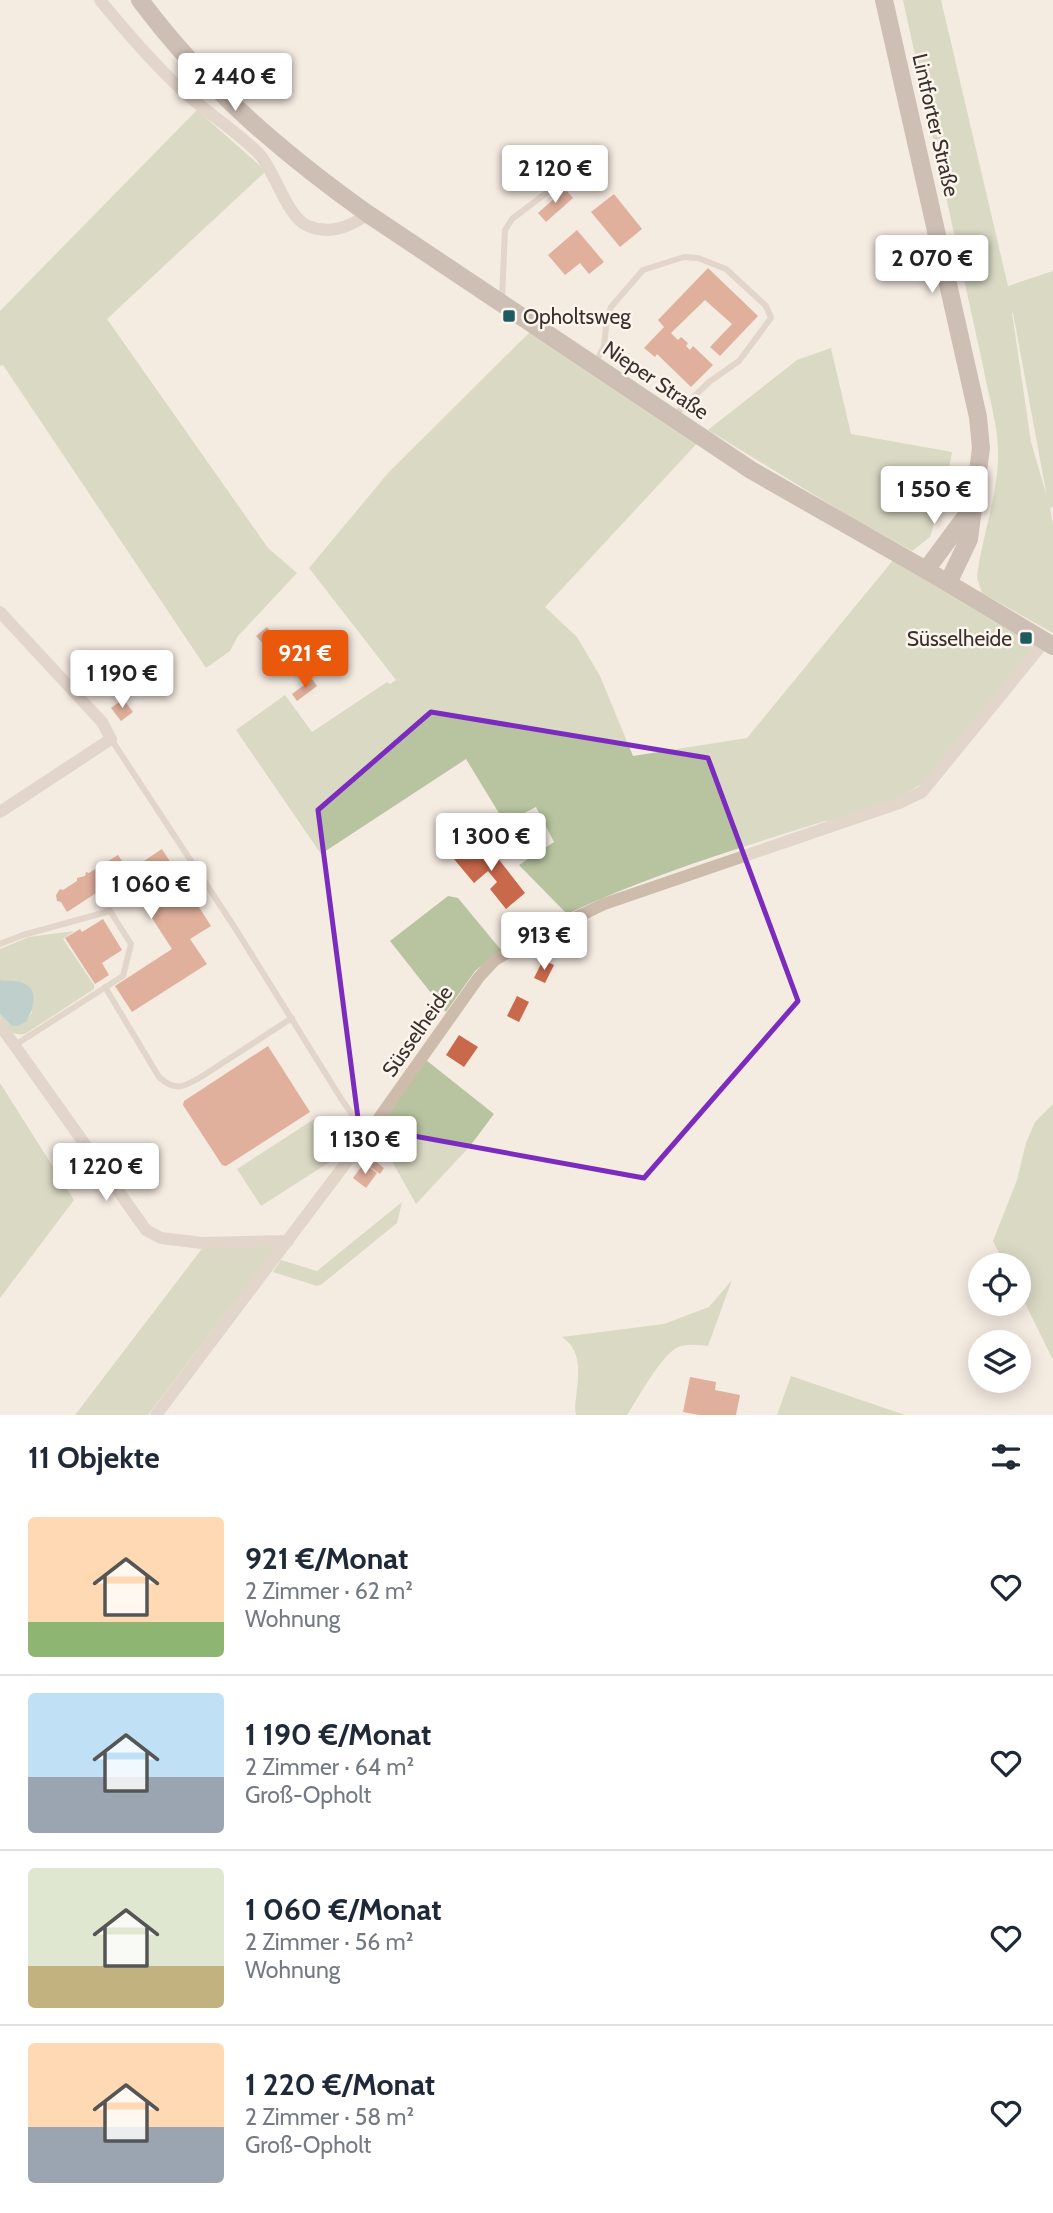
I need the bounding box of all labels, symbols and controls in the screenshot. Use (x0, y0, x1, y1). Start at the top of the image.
street label: Lintforter Straße (907, 51, 965, 199)
pin: 2 440 € (170, 54, 300, 113)
text: 2 440 € (194, 62, 276, 90)
pin: 2 120 € (490, 146, 620, 205)
text: 2 120 € (518, 154, 592, 182)
pin: 2 070 € (867, 236, 997, 295)
text: 2 070 € (891, 244, 973, 272)
place label: Opholtsweg (523, 304, 631, 329)
marker: Opholtsweg (501, 308, 517, 324)
street label: Nieper Straße (598, 336, 714, 425)
pin: 1 550 € (869, 466, 999, 526)
text: 1 550 € (897, 475, 971, 503)
place label: Süsselheide (907, 626, 1012, 651)
pin: 921 € (256, 630, 354, 690)
marker: Süsselheide (1018, 630, 1034, 646)
text: 921 € (278, 639, 332, 667)
pin: 1 190 € (57, 650, 187, 710)
text: 1 190 € (86, 659, 158, 687)
pin: 1 300 € (426, 814, 556, 873)
text: 1 300 € (452, 822, 530, 850)
pin: 1 060 € (86, 862, 216, 921)
text: 1 060 € (112, 870, 190, 898)
pin: 913 € (495, 912, 593, 972)
text: 913 € (517, 921, 571, 949)
street label: Süsselheide (377, 981, 458, 1081)
pin: 1 130 € (300, 1116, 430, 1176)
text: 1 130 € (330, 1125, 400, 1153)
pin: 1 220 € (41, 1144, 171, 1203)
text: 1 220 € (69, 1152, 143, 1180)
map controls (968, 1253, 1031, 1393)
button: locate (968, 1253, 1031, 1316)
button: layers (968, 1330, 1031, 1393)
icon: filters (987, 1438, 1025, 1476)
text: 11 Objekte (28, 1439, 160, 1476)
text: 921 €/Monat (245, 1540, 408, 1577)
icon: home (84, 1545, 168, 1629)
icon: heart (987, 1568, 1025, 1606)
text: 2 Zimmer · 62 m² (245, 1577, 413, 1605)
text: Wohnung (245, 1605, 340, 1633)
text: 1 190 €/Monat (245, 1716, 431, 1753)
icon: home (84, 1721, 168, 1805)
icon: heart (987, 1744, 1025, 1782)
text: 2 Zimmer · 64 m² (245, 1753, 414, 1781)
text: Groß-Opholt (245, 1781, 371, 1809)
text: 1 060 €/Monat (245, 1891, 441, 1928)
icon: home (84, 1896, 168, 1980)
icon: heart (987, 1919, 1025, 1957)
text: 2 Zimmer · 56 m² (245, 1928, 413, 1956)
text: Wohnung (245, 1956, 340, 1984)
text: 1 220 €/Monat (245, 2066, 435, 2103)
icon: home (84, 2071, 168, 2155)
icon: heart (987, 2094, 1025, 2132)
text: 2 Zimmer · 58 m² (245, 2103, 414, 2131)
text: Groß-Opholt (245, 2131, 371, 2159)

